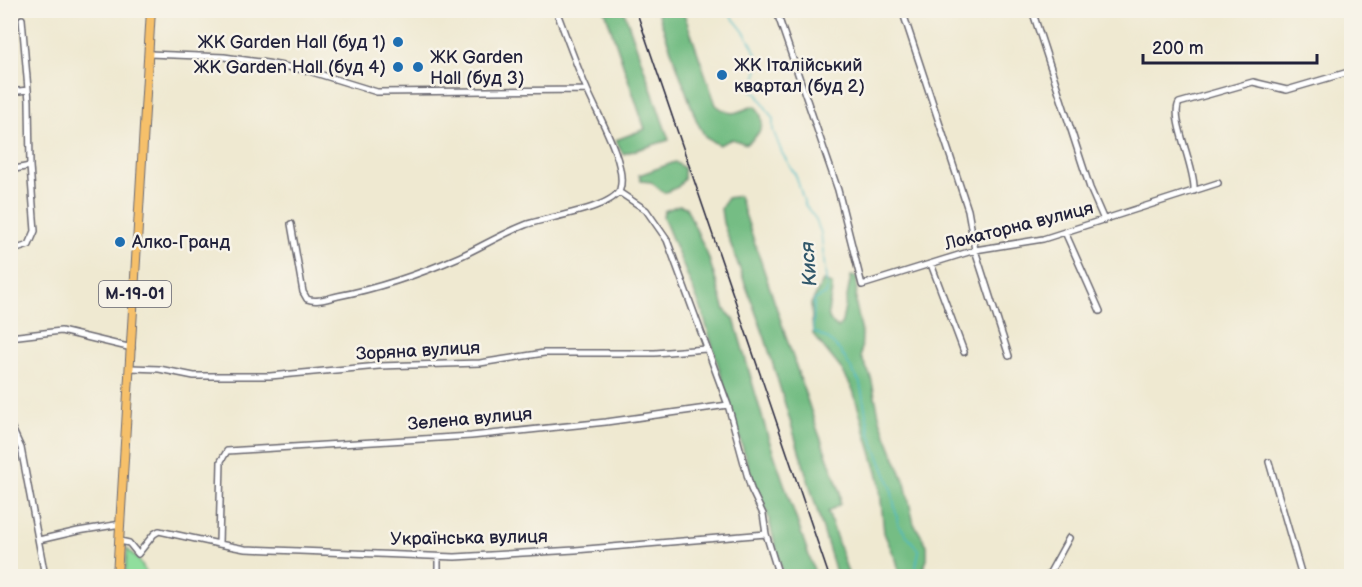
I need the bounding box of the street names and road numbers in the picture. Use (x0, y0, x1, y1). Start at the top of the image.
street label: Локаторна вулиця (941, 197, 1096, 255)
road number: М-19-01 (99, 281, 171, 307)
street label: Зоряна вулиця (355, 337, 481, 365)
street label: Зелена вулиця (407, 403, 533, 435)
street label: Українська вулиця (390, 526, 548, 550)

